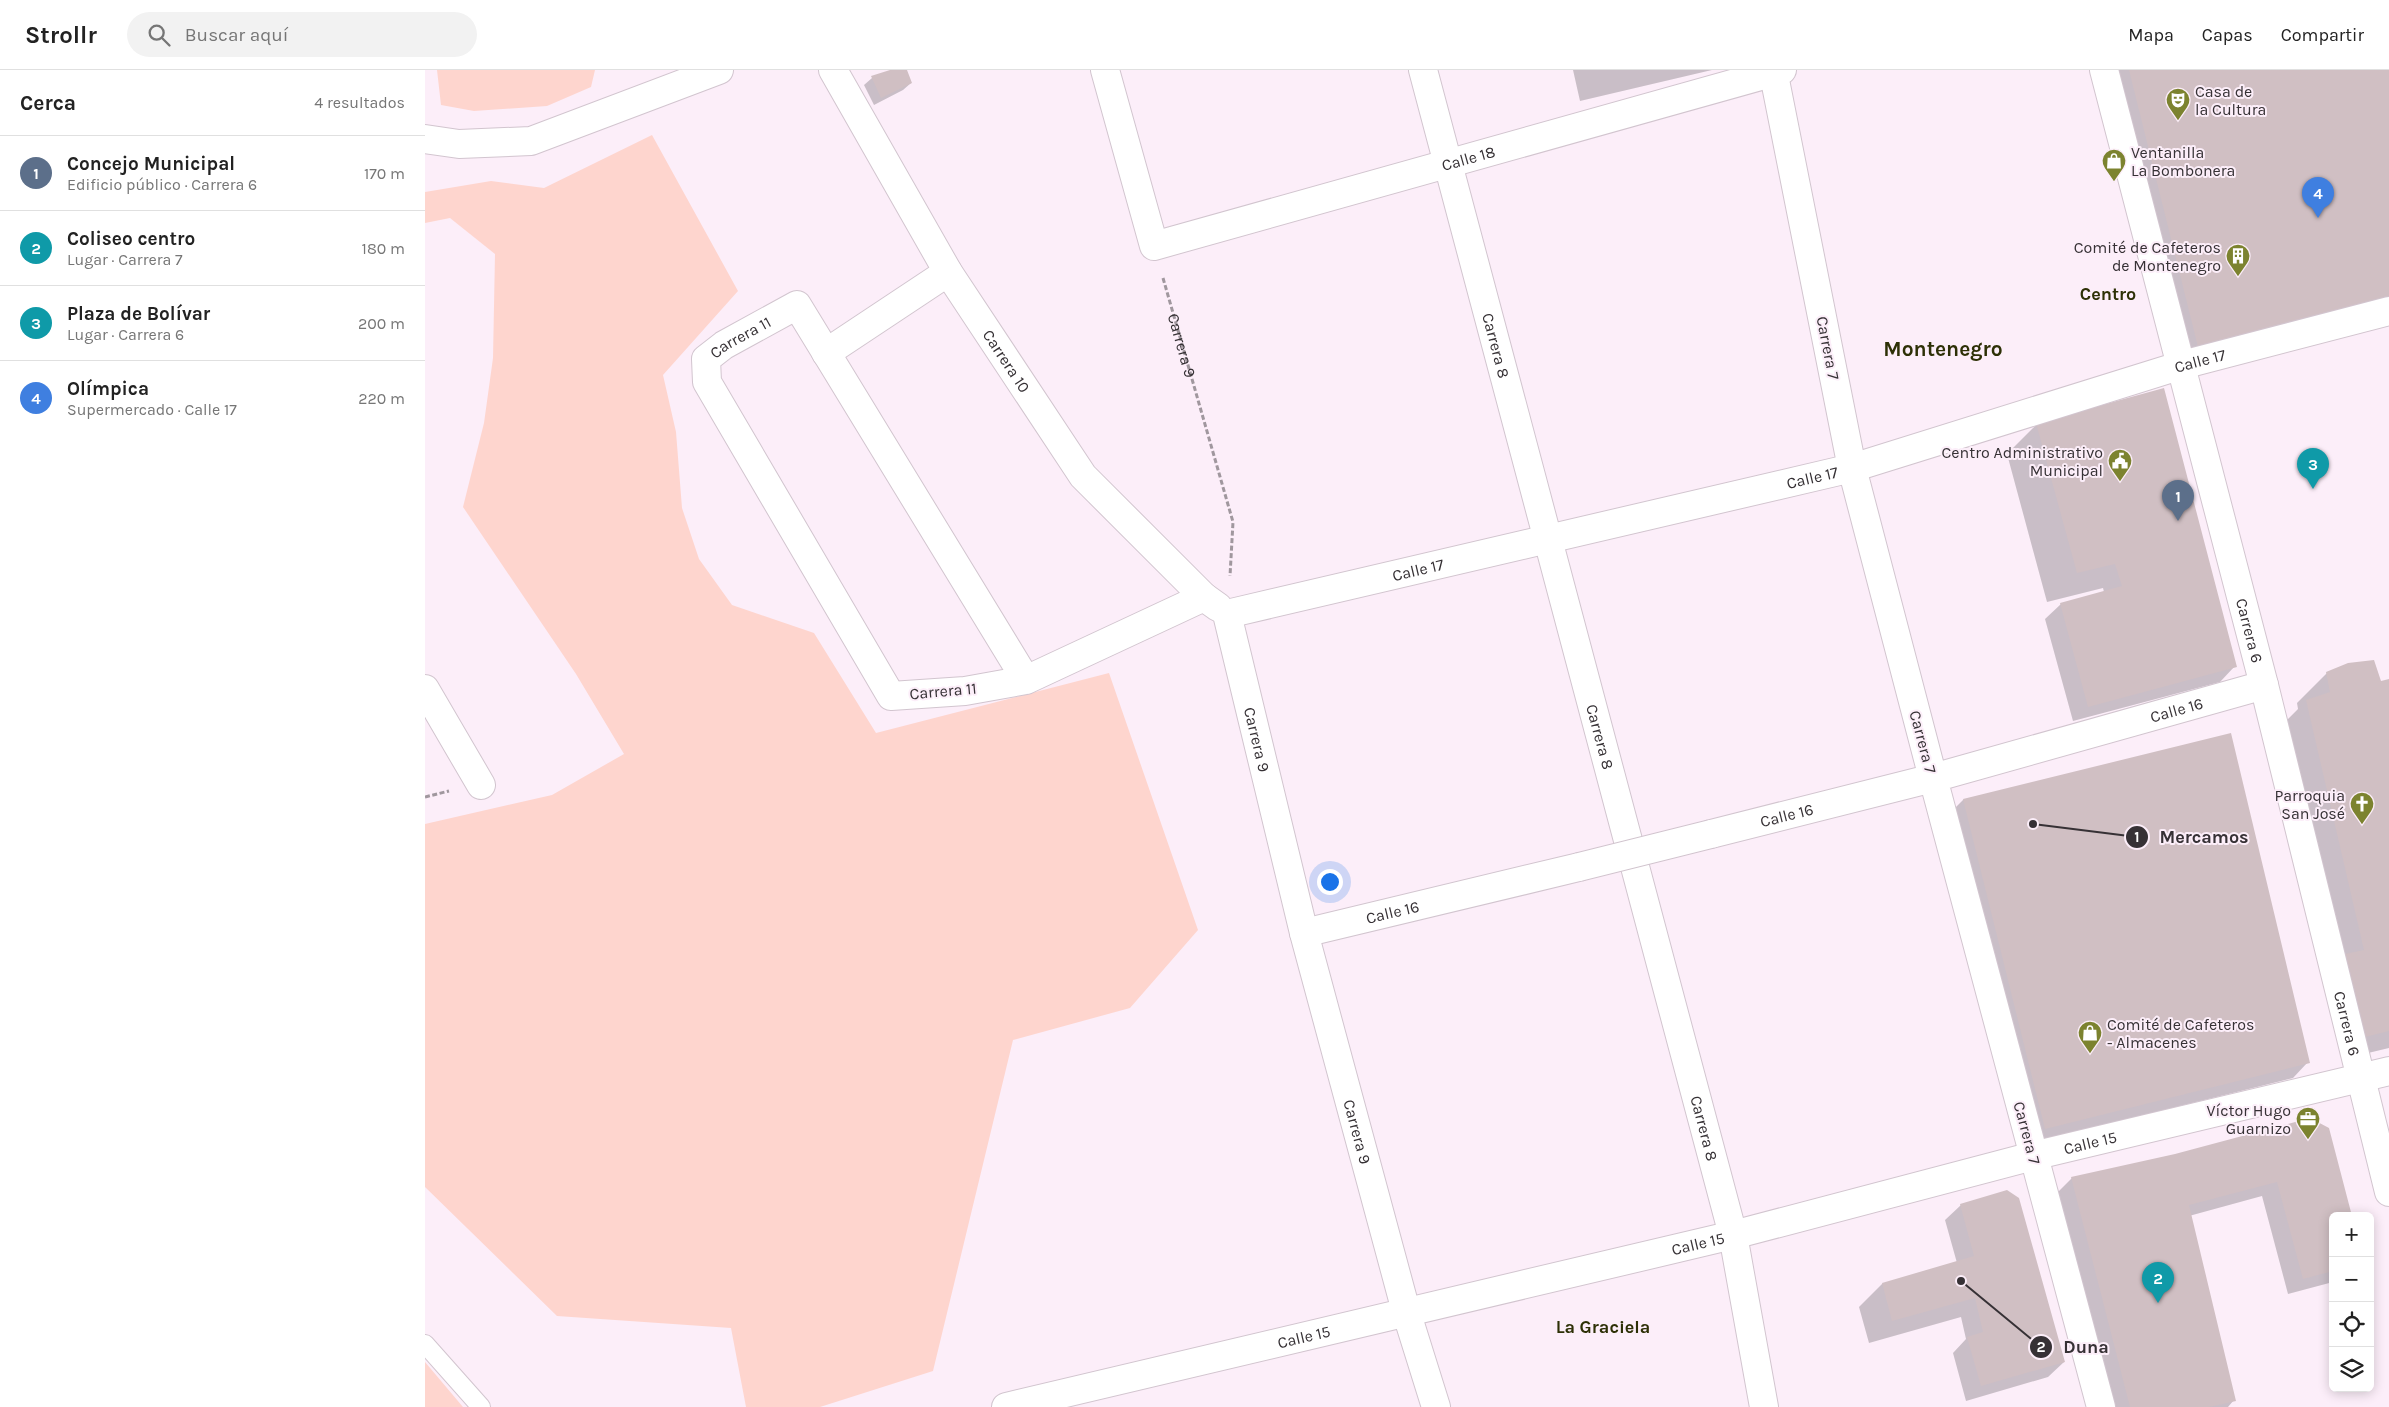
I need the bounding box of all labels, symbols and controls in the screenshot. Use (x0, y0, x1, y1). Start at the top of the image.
search box (127, 12, 477, 57)
text: Strollr (25, 21, 97, 49)
icon: search (145, 21, 173, 49)
text: Buscar aquí (185, 24, 289, 46)
text: Mapa (2128, 24, 2174, 46)
text: Capas (2202, 24, 2253, 46)
text: Compartir (2281, 24, 2364, 46)
place label: Casa de la Cultura (2195, 82, 2266, 119)
theatre icon: Casa de la Cultura (2165, 87, 2191, 121)
text: Cerca (20, 91, 76, 115)
text: 4 resultados (314, 93, 405, 112)
street label: Calle 18 (1439, 141, 1497, 174)
place label: Ventanilla La Bombonera (2131, 143, 2235, 180)
shop icon: Ventanilla La Bombonera (2101, 148, 2127, 182)
text: Concejo Municipal (67, 153, 235, 175)
text: 1 (33, 164, 39, 183)
text: 170 m (364, 164, 405, 183)
text: Edificio público · Carrera 6 (67, 175, 257, 194)
pin: 4 (2302, 177, 2334, 218)
text: Coliseo centro (67, 228, 195, 250)
place label: Comité de Cafeteros de Montenegro (2074, 238, 2221, 275)
text: 2 (31, 239, 41, 258)
text: 180 m (362, 239, 405, 258)
building icon: Comité de Cafeteros de Montenegro (2225, 243, 2251, 277)
text: Lugar · Carrera 7 (67, 250, 183, 269)
district label: Centro (2080, 283, 2136, 305)
text: Plaza de Bolívar (67, 303, 210, 325)
street label: Carrera 9 (1164, 311, 1201, 380)
street label: Carrera 8 (1479, 311, 1514, 380)
street label: Carrera 11 (706, 312, 774, 362)
text: 3 (31, 314, 41, 333)
text: 200 m (358, 314, 405, 333)
street label: Carrera 7 (1813, 315, 1844, 382)
text: Lugar · Carrera 6 (67, 325, 184, 344)
street label: Carrera 10 (979, 326, 1035, 396)
district label: Montenegro (1883, 337, 2003, 361)
street label: Calle 17 (2172, 344, 2228, 376)
text: Olímpica (67, 378, 149, 400)
text: 4 (31, 389, 41, 408)
text: 220 m (358, 389, 405, 408)
text: Supermercado · Calle 17 (67, 400, 237, 419)
place label: Centro Administrativo Municipal (1942, 443, 2103, 480)
public building icon: Centro Administrativo Municipal (2107, 448, 2133, 482)
pin: 3 (2297, 448, 2329, 489)
street label: Calle 17 (1785, 462, 1840, 493)
pin: 1 (2162, 480, 2194, 521)
street label: Calle 17 (1390, 554, 1446, 585)
street label: Carrera 6 (2232, 596, 2267, 665)
street label: Carrera 11 (909, 679, 977, 703)
street label: Calle 16 (2148, 693, 2205, 726)
street label: Carrera 8 (1583, 702, 1618, 771)
street label: Carrera 9 (1240, 705, 1274, 774)
street label: Carrera 7 (1906, 708, 1941, 776)
place label: Parroquia San José (2274, 786, 2345, 823)
church icon: Parroquia San José (2349, 791, 2375, 825)
street label: Calle 16 (1758, 799, 1815, 831)
callout: Mercamos (2124, 820, 2258, 853)
text: Mercamos (2159, 826, 2249, 848)
text: 1 (2134, 828, 2140, 846)
your location (1317, 869, 1343, 895)
street label: Calle 16 (1364, 896, 1421, 927)
street label: Carrera 6 (2330, 989, 2365, 1058)
place label: Comité de Cafeteros - Almacenes (2107, 1015, 2254, 1052)
shop icon: Comité de Cafeteros - Almacenes (2077, 1020, 2103, 1054)
street label: Carrera 8 (1687, 1094, 1722, 1163)
street label: Carrera 9 (1340, 1097, 1375, 1166)
street label: Carrera 7 (2010, 1099, 2045, 1167)
place label: Víctor Hugo Guarnizo (2206, 1101, 2291, 1138)
office icon: Víctor Hugo Guarnizo (2295, 1106, 2321, 1140)
street label: Calle 15 (2062, 1127, 2119, 1158)
map controls (2329, 1212, 2374, 1392)
button: + (2329, 1212, 2374, 1257)
street label: Calle 15 (1669, 1228, 1726, 1259)
button: − (2329, 1257, 2374, 1302)
pin: 2 (2142, 1262, 2174, 1303)
button: locate (2329, 1302, 2374, 1347)
district label: La Graciela (1556, 1316, 1650, 1338)
street label: Calle 15 (1275, 1321, 1332, 1352)
callout: Duna (2029, 1331, 2119, 1364)
text: Duna (2063, 1336, 2109, 1358)
text: 2 (2036, 1338, 2046, 1356)
button: layers (2329, 1347, 2374, 1392)

